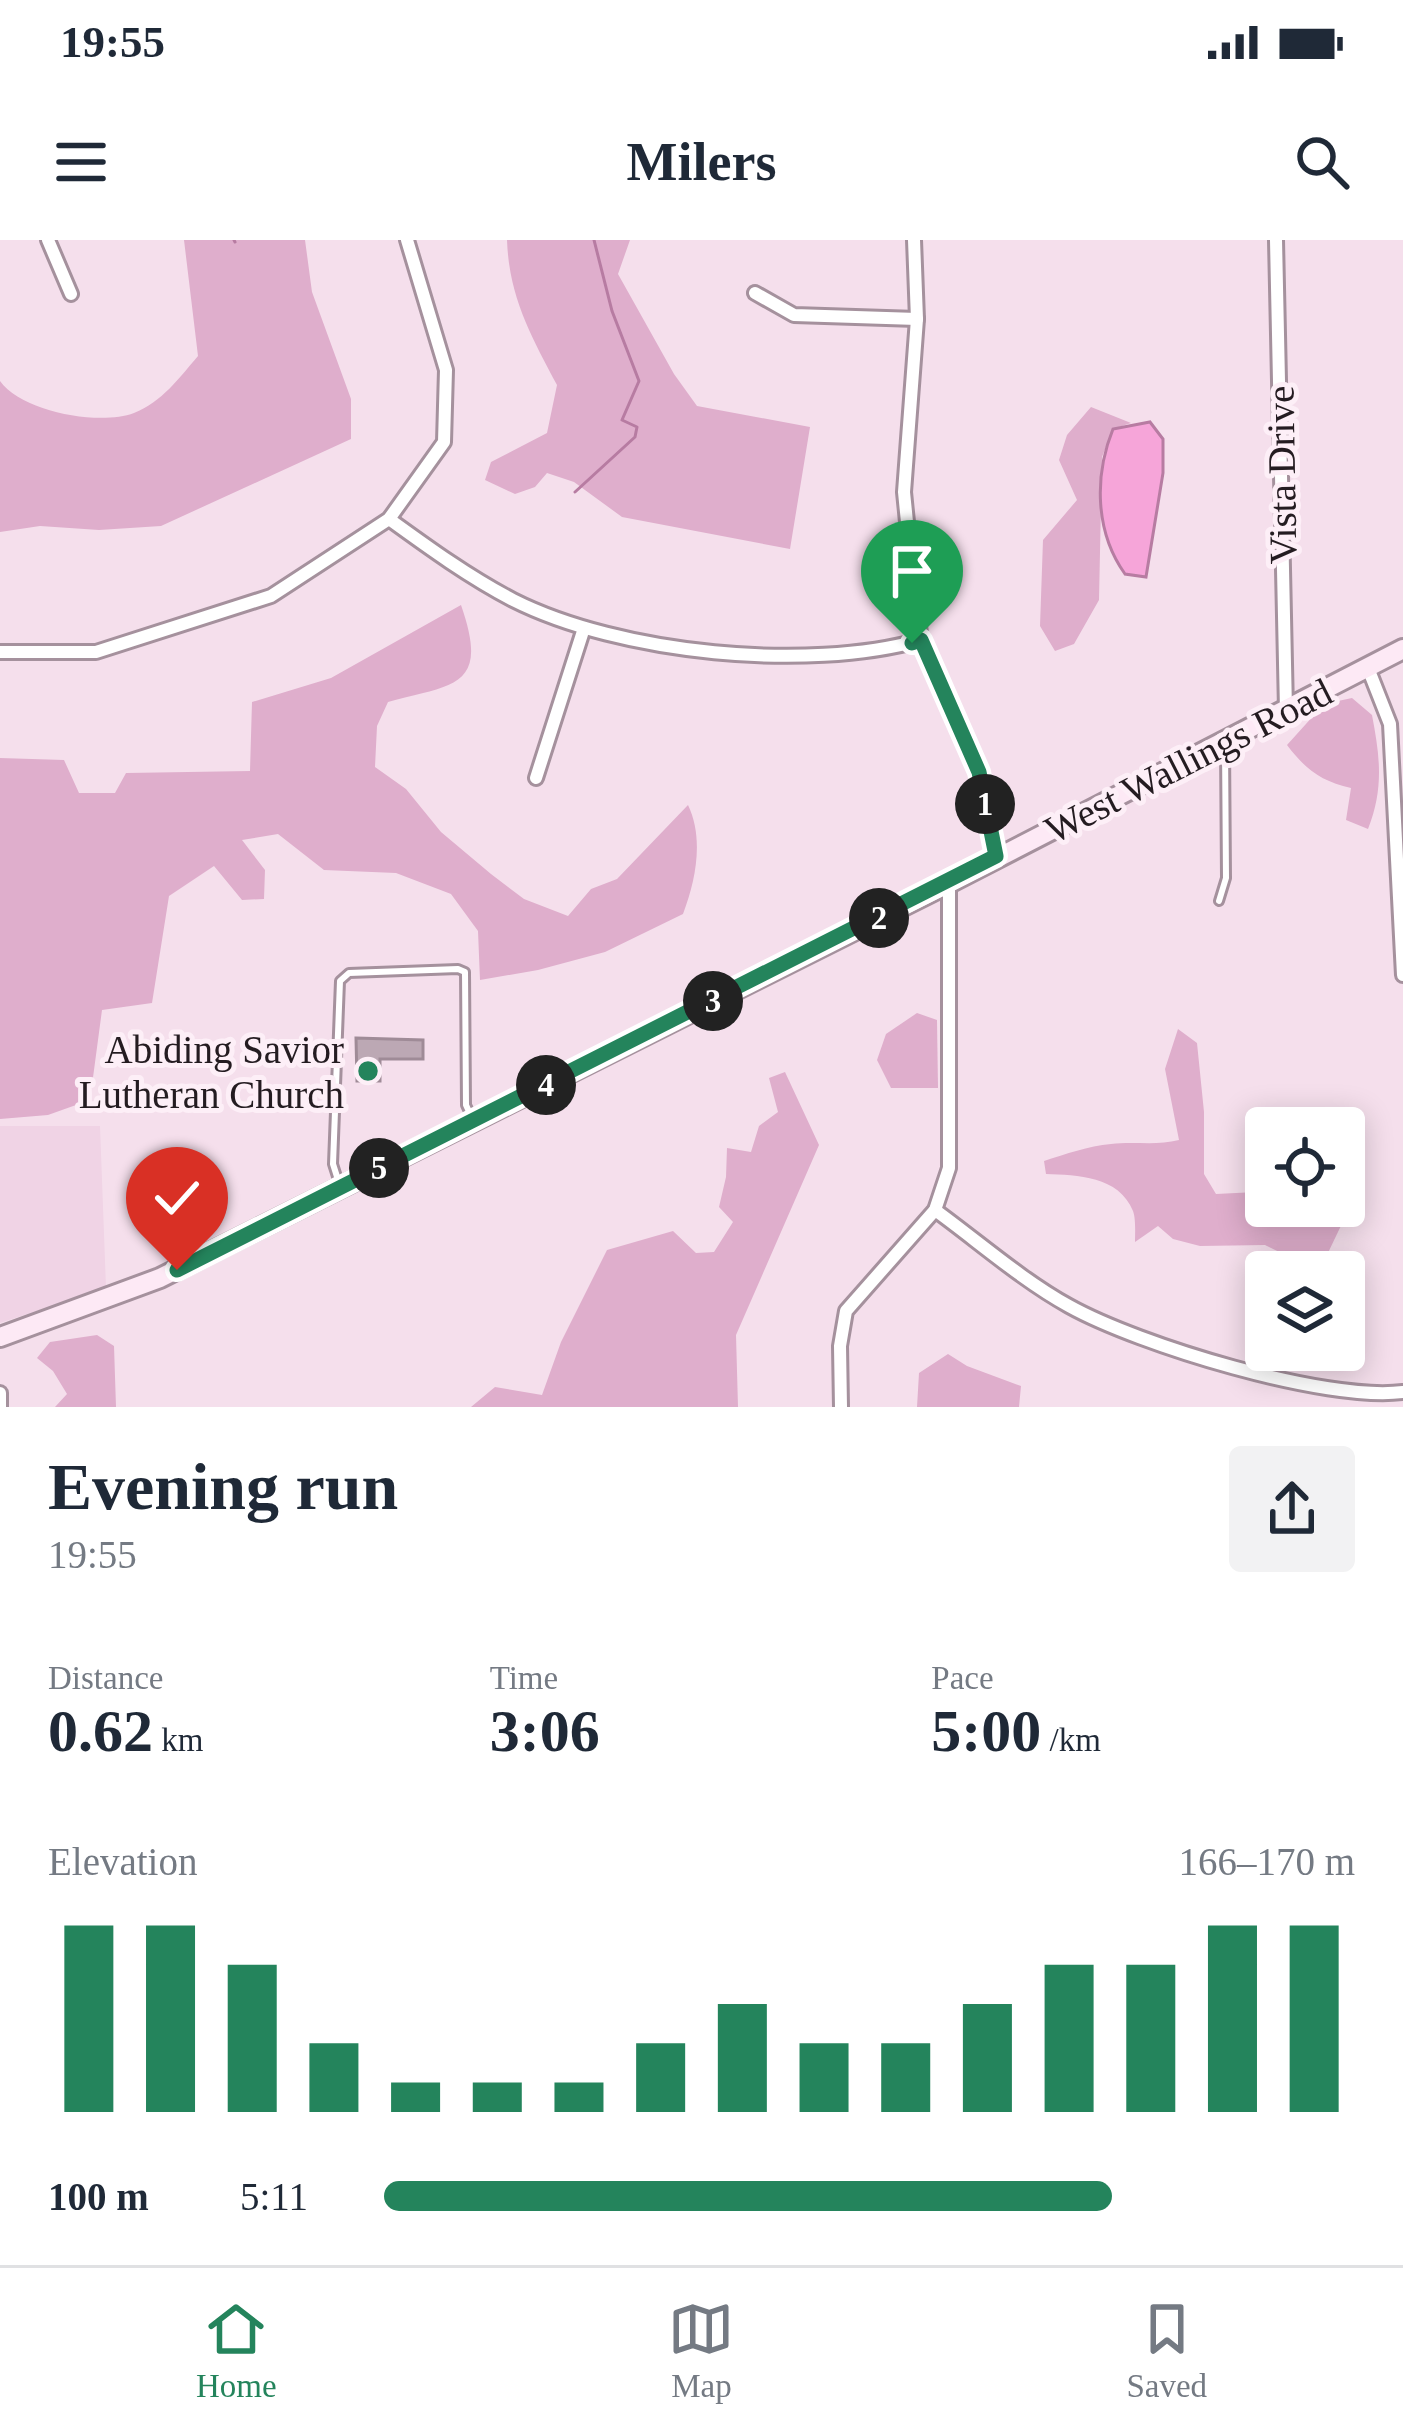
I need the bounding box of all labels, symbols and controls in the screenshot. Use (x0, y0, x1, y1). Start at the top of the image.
text: 19:55 (60, 17, 165, 67)
icon: menu (48, 129, 114, 195)
icon: search (1289, 129, 1355, 195)
text: Milers (627, 132, 776, 192)
street label: Vista Drive (1258, 385, 1305, 565)
pin (861, 520, 963, 643)
icon: arrive (879, 538, 945, 604)
street label: West Wallings Road (1038, 669, 1340, 852)
pin: 1 (955, 774, 1015, 834)
text: 1 (977, 786, 993, 822)
pin: 2 (849, 888, 909, 948)
text: 2 (871, 900, 887, 936)
pin: 3 (683, 971, 743, 1031)
text: 3 (705, 983, 721, 1019)
place label: Abiding Savior Lutheran Church (79, 1028, 344, 1116)
pin: 4 (516, 1055, 576, 1115)
marker: Abiding Savior Lutheran Church (355, 1058, 381, 1084)
text: 4 (538, 1067, 554, 1103)
map controls (1245, 1107, 1365, 1371)
button: locate (1245, 1107, 1365, 1227)
pin: 5 (349, 1138, 409, 1198)
pin (126, 1147, 228, 1270)
text: 5 (371, 1150, 387, 1186)
icon: check (144, 1165, 210, 1231)
button: layers (1245, 1251, 1365, 1371)
button: share (1229, 1446, 1355, 1572)
text: Evening run (48, 1450, 398, 1523)
text: 19:55 (48, 1533, 137, 1576)
text: Distance (48, 1660, 163, 1696)
text: Time (490, 1660, 558, 1696)
text: Pace (931, 1660, 994, 1696)
text: 0.62 (48, 1698, 153, 1764)
text: 3:06 (490, 1698, 600, 1764)
text: 5:00 (931, 1698, 1041, 1764)
text: km (153, 1722, 203, 1758)
text: /km (1041, 1722, 1101, 1758)
text: Elevation (48, 1840, 197, 1883)
text: 166–170 m (1178, 1840, 1355, 1883)
text: 100 m (48, 2175, 149, 2218)
text: 5:11 (240, 2175, 308, 2218)
tab: Home (196, 2296, 277, 2405)
tab: Map (668, 2296, 734, 2405)
tab: Saved (1126, 2296, 1207, 2405)

